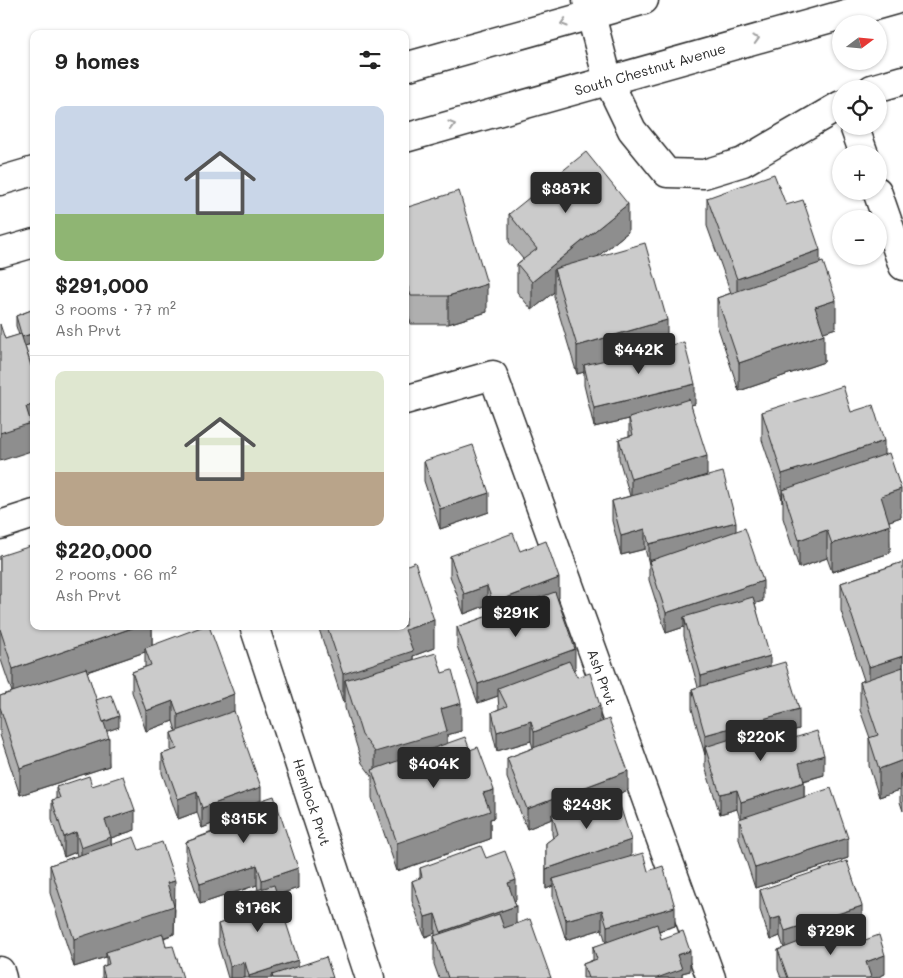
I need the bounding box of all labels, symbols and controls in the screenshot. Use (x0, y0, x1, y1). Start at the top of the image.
north arrow (832, 15, 888, 70)
map controls (832, 15, 887, 265)
one-way arrow (560, 17, 568, 27)
one-way arrow (752, 34, 760, 44)
street label: South Chestnut Avenue (572, 38, 728, 100)
icon: filters (356, 46, 384, 74)
text: 9 homes (55, 47, 140, 74)
button: locate (832, 80, 887, 135)
one-way arrow (447, 120, 455, 130)
icon: home (175, 138, 265, 228)
button: + (832, 145, 887, 200)
pin: $387K (531, 172, 601, 214)
text: $387K (542, 177, 590, 198)
button: − (832, 210, 887, 265)
text: $291,000 (55, 271, 149, 298)
text: 3 rooms · 77 m² (55, 298, 176, 319)
text: Ash Prvt (55, 319, 121, 340)
pin: $442K (604, 332, 674, 375)
text: $442K (614, 338, 664, 359)
icon: home (175, 404, 265, 494)
text: $220,000 (55, 536, 152, 563)
text: 2 rooms · 66 m² (55, 563, 177, 584)
text: Ash Prvt (55, 584, 121, 605)
pin: $291K (481, 596, 551, 638)
text: $291K (493, 601, 539, 622)
street label: Ash Prvt (583, 646, 621, 708)
pin: $220K (726, 720, 796, 762)
text: $220K (737, 725, 785, 746)
pin: $404K (399, 746, 469, 789)
text: $404K (409, 752, 460, 773)
street label: Hemlock Prvt (289, 756, 335, 848)
pin: $243K (552, 788, 622, 830)
text: $243K (562, 793, 612, 814)
pin: $315K (209, 802, 279, 844)
text: $315K (221, 807, 267, 828)
pin: $176K (223, 890, 293, 933)
text: $176K (235, 896, 281, 917)
pin: $729K (796, 914, 866, 956)
text: $729K (807, 919, 855, 940)

